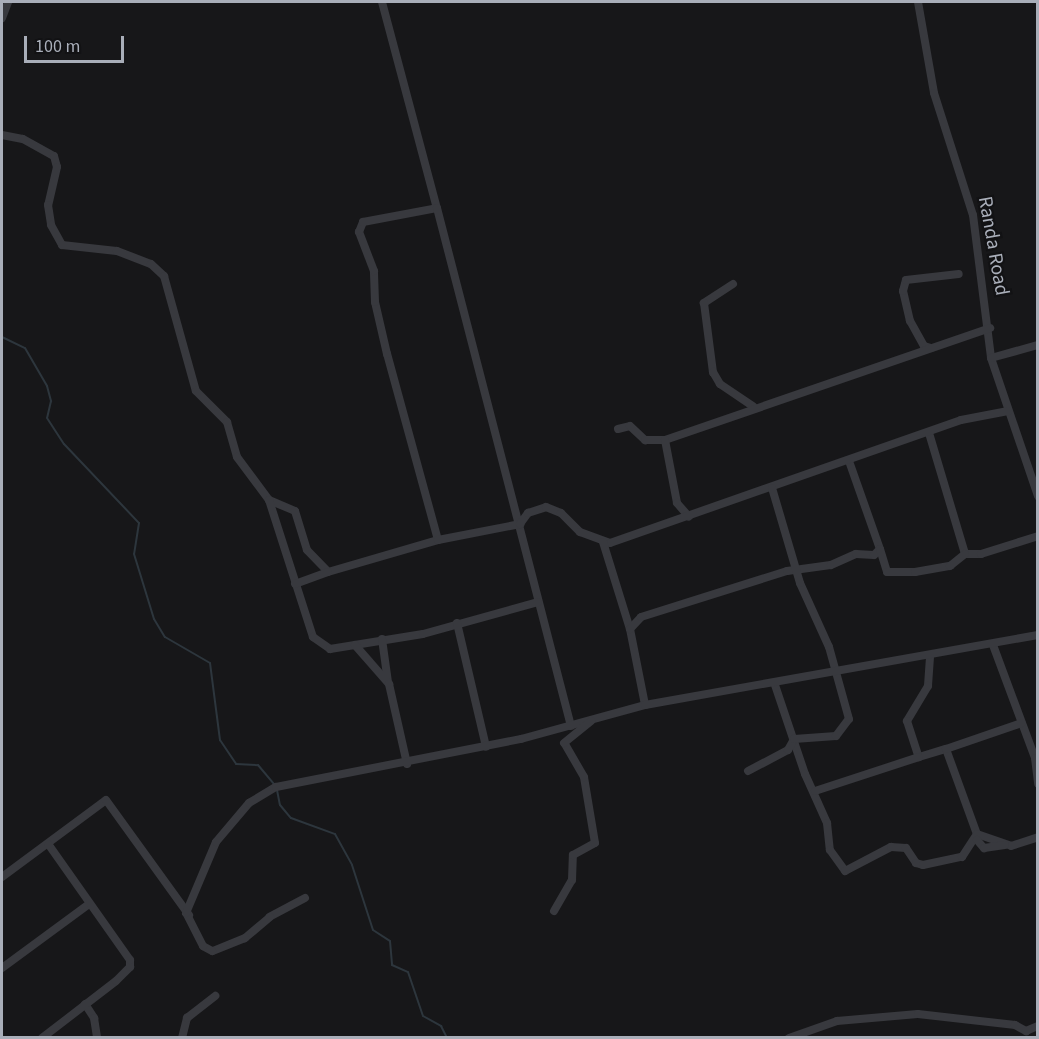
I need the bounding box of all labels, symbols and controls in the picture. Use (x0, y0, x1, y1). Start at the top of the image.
scale bar (27, 24, 128, 62)
text: 100 m (35, 34, 80, 59)
street label: Randa Road (972, 194, 1014, 298)

